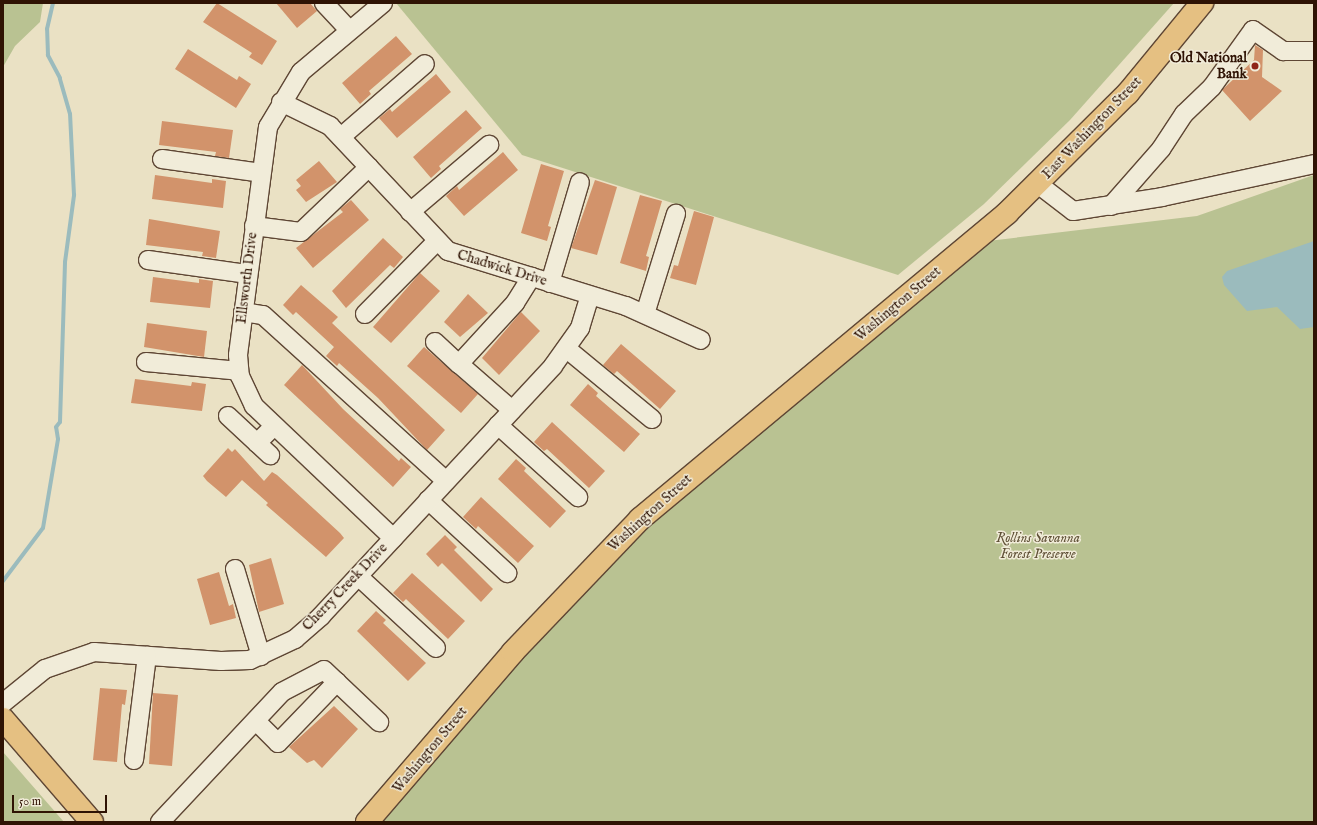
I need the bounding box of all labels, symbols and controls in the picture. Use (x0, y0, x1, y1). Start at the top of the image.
place label: Old National Bank (1170, 50, 1247, 82)
marker: Old National Bank (1250, 61, 1260, 71)
street label: East Washington Street (1039, 73, 1145, 183)
street label: Ellsworth Drive (233, 231, 261, 325)
street label: Chadwick Drive (455, 246, 549, 290)
street label: Washington Street (852, 263, 944, 345)
street label: Washington Street (605, 471, 695, 555)
park label: Rollins Savanna Forest Preserve (996, 530, 1080, 562)
street label: Cherry Creek Drive (299, 540, 391, 634)
street label: Washington Street (389, 704, 471, 796)
scale bar (14, 787, 109, 813)
text: 50 m (19, 794, 41, 809)

